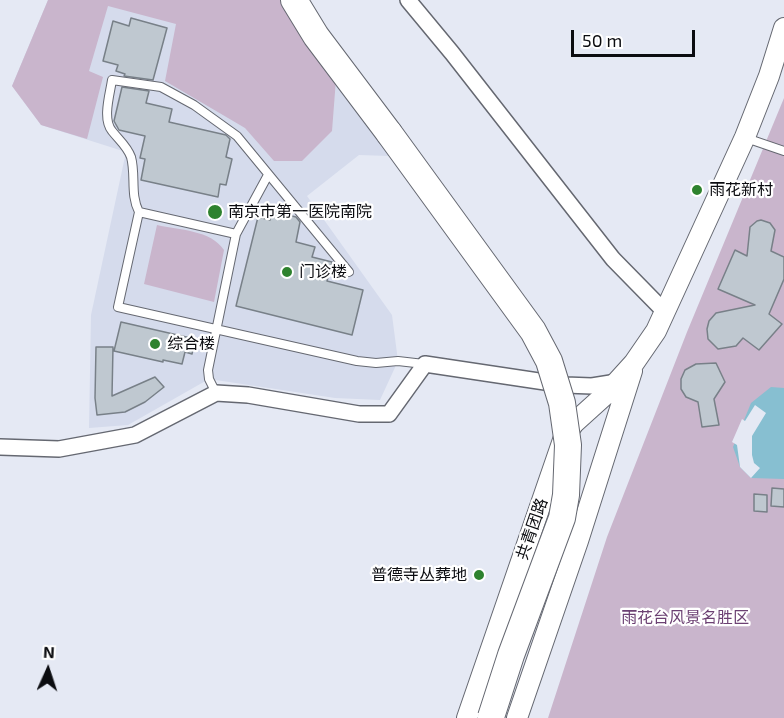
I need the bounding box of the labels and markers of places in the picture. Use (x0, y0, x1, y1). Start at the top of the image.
place label: 雨花新村 (709, 180, 773, 200)
marker: 雨花新村 (690, 183, 704, 197)
place label: 南京市第一医院南院 (228, 202, 372, 222)
marker: 南京市第一医院南院 (206, 203, 224, 221)
place label: 门诊楼 (299, 262, 347, 282)
marker: 门诊楼 (280, 265, 294, 279)
place label: 综合楼 (167, 334, 215, 354)
marker: 综合楼 (148, 337, 162, 351)
place label: 普德寺丛葬地 (371, 565, 467, 585)
marker: 普德寺丛葬地 (472, 568, 486, 582)

